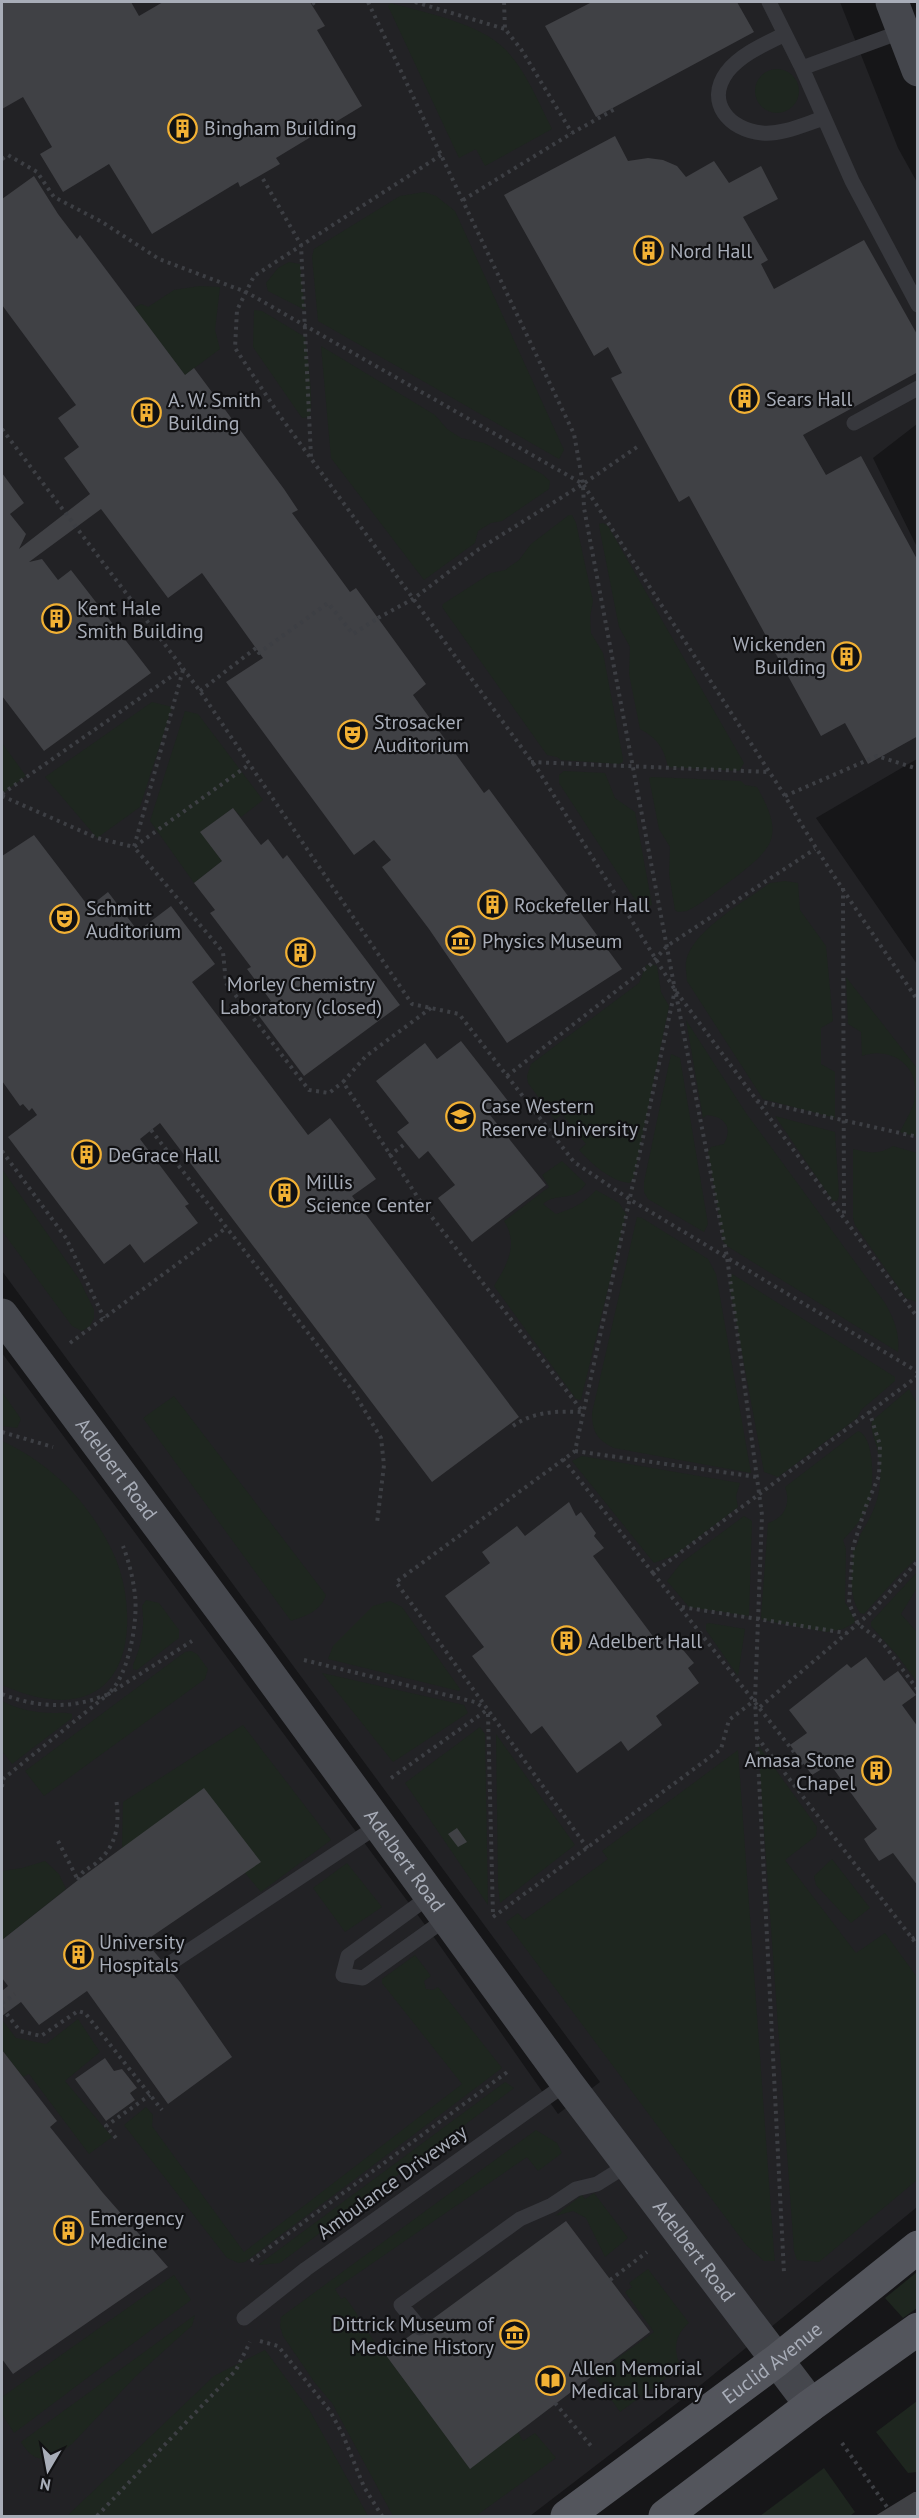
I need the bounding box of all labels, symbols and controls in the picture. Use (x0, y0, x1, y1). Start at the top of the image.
building icon: Bingham Building (167, 112, 199, 144)
place label: Bingham Building (204, 115, 357, 141)
building icon: Nord Hall (633, 235, 665, 267)
place label: Nord Hall (670, 238, 752, 264)
building icon: Sears Hall (729, 383, 761, 415)
place label: Sears Hall (766, 386, 852, 412)
place label: A. W. Smith Building (168, 387, 261, 436)
building icon: A. W. Smith Building (131, 396, 163, 428)
place label: Kent Hale Smith Building (77, 595, 204, 644)
building icon: Kent Hale Smith Building (40, 603, 72, 635)
place label: Wickenden Building (733, 631, 826, 680)
building icon: Wickenden Building (831, 640, 863, 672)
place label: Strosacker Auditorium (374, 709, 469, 758)
theatre icon: Strosacker Auditorium (337, 718, 369, 750)
building icon: Rockefeller Hall (477, 889, 509, 921)
place label: Rockefeller Hall (514, 892, 650, 918)
place label: Schmitt Auditorium (86, 895, 181, 944)
theatre icon: Schmitt Auditorium (49, 903, 81, 935)
museum icon: Physics Museum (445, 925, 477, 957)
place label: Physics Museum (482, 928, 622, 954)
building icon: Morley Chemistry Laboratory (closed) (285, 937, 317, 969)
place label: Morley Chemistry Laboratory (closed) (220, 971, 382, 1020)
place label: Case Western Reserve University (481, 1093, 639, 1142)
school or university icon: Case Western Reserve University (444, 1101, 476, 1133)
building icon: DeGrace Hall (71, 1139, 103, 1171)
place label: DeGrace Hall (108, 1142, 219, 1168)
place label: Millis Science Center (306, 1169, 432, 1218)
building icon: Millis Science Center (269, 1177, 301, 1209)
street label: Adelbert Road (70, 1413, 163, 1525)
building icon: Adelbert Hall (551, 1625, 583, 1657)
place label: Adelbert Hall (588, 1628, 702, 1654)
place label: Amasa Stone Chapel (744, 1747, 855, 1796)
building icon: Amasa Stone Chapel (860, 1755, 892, 1787)
street label: Adelbert Road (358, 1804, 451, 1917)
place label: University Hospitals (99, 1929, 185, 1978)
building icon: University Hospitals (62, 1938, 94, 1970)
street label: Ambulance Driveway (312, 2119, 473, 2245)
street label: Adelbert Road (647, 2195, 741, 2307)
place label: Emergency Medicine (90, 2205, 185, 2254)
building icon: Emergency Medicine (53, 2214, 85, 2246)
place label: Dittrick Museum of Medicine History (332, 2311, 496, 2360)
street label: Euclid Avenue (717, 2316, 828, 2410)
museum icon: Dittrick Museum of Medicine History (499, 2319, 531, 2351)
place label: Allen Memorial Medical Library (571, 2355, 703, 2404)
library icon: Allen Memorial Medical Library (534, 2364, 566, 2396)
north arrow (18, 2440, 78, 2500)
text: N (38, 2474, 52, 2496)

